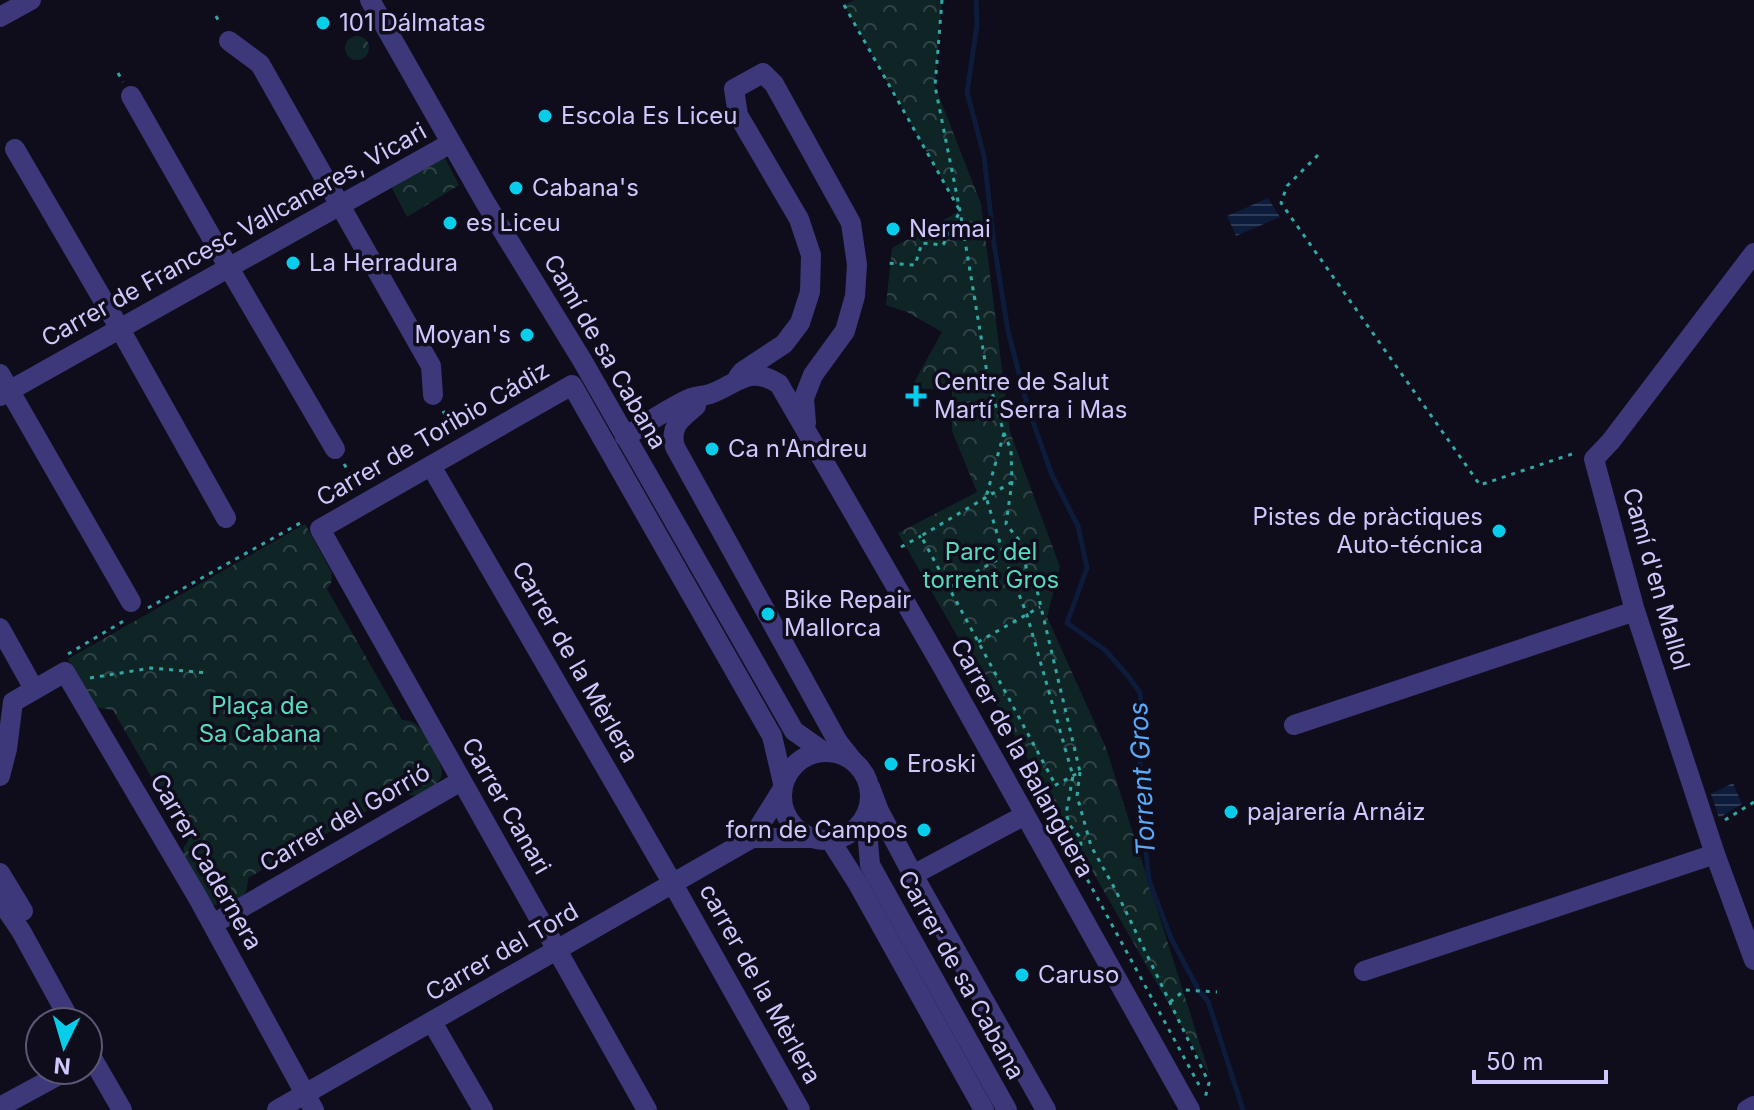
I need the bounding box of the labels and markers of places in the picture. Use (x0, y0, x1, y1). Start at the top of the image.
place label: 101 Dálmatas (339, 8, 486, 37)
marker: 101 Dálmatas (314, 14, 332, 32)
place label: Escola Es Liceu (561, 101, 737, 130)
marker: Escola Es Liceu (536, 107, 554, 125)
place label: Cabana's (532, 173, 639, 202)
marker: Cabana's (507, 179, 525, 197)
place label: es Liceu (466, 208, 561, 237)
marker: es Liceu (441, 214, 459, 232)
place label: Nermai (909, 214, 991, 243)
marker: Nermai (884, 220, 902, 238)
place label: La Herradura (309, 248, 458, 277)
marker: La Herradura (284, 254, 302, 272)
place label: Moyan's (415, 320, 511, 349)
marker: Moyan's (518, 326, 536, 344)
place label: Centre de Salut Martí Serra i Mas (934, 367, 1127, 424)
marker: Centre de Salut Martí Serra i Mas (905, 385, 927, 407)
place label: Ca n'Andreu (728, 434, 868, 463)
marker: Ca n'Andreu (703, 440, 721, 458)
place label: Pistes de pràctiques Auto-técnica (1253, 502, 1483, 559)
marker: Pistes de pràctiques Auto-técnica (1490, 522, 1508, 540)
place label: Bike Repair Mallorca (784, 585, 911, 642)
marker: Bike Repair Mallorca (759, 605, 777, 623)
place label: Eroski (907, 749, 976, 778)
marker: Eroski (882, 755, 900, 773)
place label: pajarería Arnáiz (1247, 797, 1425, 826)
marker: pajarería Arnáiz (1222, 803, 1240, 821)
place label: forn de Campos (726, 815, 908, 844)
marker: forn de Campos (915, 821, 933, 839)
place label: Caruso (1038, 960, 1119, 989)
marker: Caruso (1013, 966, 1031, 984)

